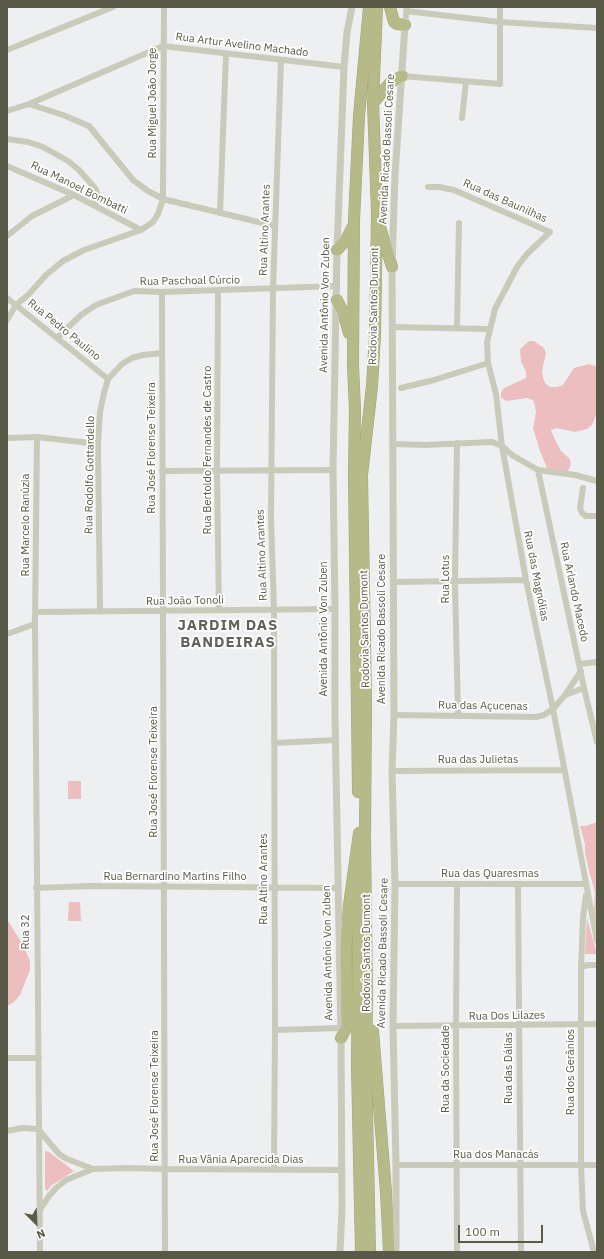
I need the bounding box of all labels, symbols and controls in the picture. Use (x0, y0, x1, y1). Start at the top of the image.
street label: Rua Artur Avelino Machado (175, 30, 309, 60)
street label: Rua Miguel João Jorge (146, 48, 160, 158)
street label: Avenida Ricado Bassoli Cesare (376, 73, 398, 225)
street label: Rua Manoel Bombatti (28, 159, 130, 217)
street label: Rua das Baunilhas (461, 177, 549, 225)
street label: Rua Altino Arantes (257, 184, 273, 276)
street label: Avenida Antônio Von Zuben (317, 237, 333, 373)
street label: Rodovia Santos Dumont (366, 247, 382, 365)
street label: Rua Paschoal Cúrcio (140, 274, 240, 288)
street label: Rua Pedro Paulino (25, 296, 103, 364)
street label: Rua Bertoldo Fernandes de Castro (201, 366, 215, 534)
street label: Rua José Florense Teixeira (145, 382, 159, 514)
street label: Rua Rodolfo Gottardello (82, 416, 98, 534)
street label: Rua Marcelo Ranúzia (19, 474, 33, 576)
street label: Rua Altino Arantes (254, 509, 270, 601)
street label: Rua das Magnólias (521, 530, 551, 622)
street label: Rua Arlando Macedo (557, 541, 591, 643)
street label: Avenida Ricado Bassoli Cesare (375, 554, 389, 704)
street label: Rua Lotus (439, 555, 453, 603)
street label: Avenida Antônio Von Zuben (317, 561, 331, 697)
street label: Rodovia Santos Dumont (357, 570, 373, 688)
street label: Rua João Tonoli (146, 594, 224, 608)
district label: JARDIM DAS BANDEIRAS (178, 617, 278, 652)
street label: Rua das Açucenas (438, 699, 528, 713)
street label: Rua José Florense Teixeira (147, 706, 161, 838)
street label: Rua das Julietas (438, 753, 518, 767)
street label: Rua Altino Arantes (257, 833, 271, 925)
street label: Rua das Quaresmas (441, 867, 539, 881)
street label: Rua Bernardino Martins Filho (103, 870, 247, 884)
street label: Avenida Ricado Bassoli Cesare (375, 878, 391, 1028)
street label: Avenida Antônio Von Zuben (320, 885, 336, 1021)
street label: Rodovia Santos Dumont (360, 894, 374, 1012)
street label: Rua 32 (19, 915, 33, 949)
street label: Rua Dos Lilazes (469, 1009, 545, 1023)
street label: Rua da Sociedade (439, 1025, 453, 1113)
street label: Rua dos Gerânios (564, 1029, 578, 1115)
street label: Rua José Florense Teixeira (148, 1030, 162, 1162)
street label: Rua das Dálias (502, 1032, 516, 1104)
street label: Rua dos Manacás (453, 1148, 539, 1162)
street label: Rua Vânia Aparecida Dias (178, 1153, 304, 1167)
north arrow (16, 1203, 56, 1243)
scale bar (460, 1217, 545, 1243)
text: 100 m (465, 1224, 500, 1239)
text: N (34, 1226, 47, 1242)

